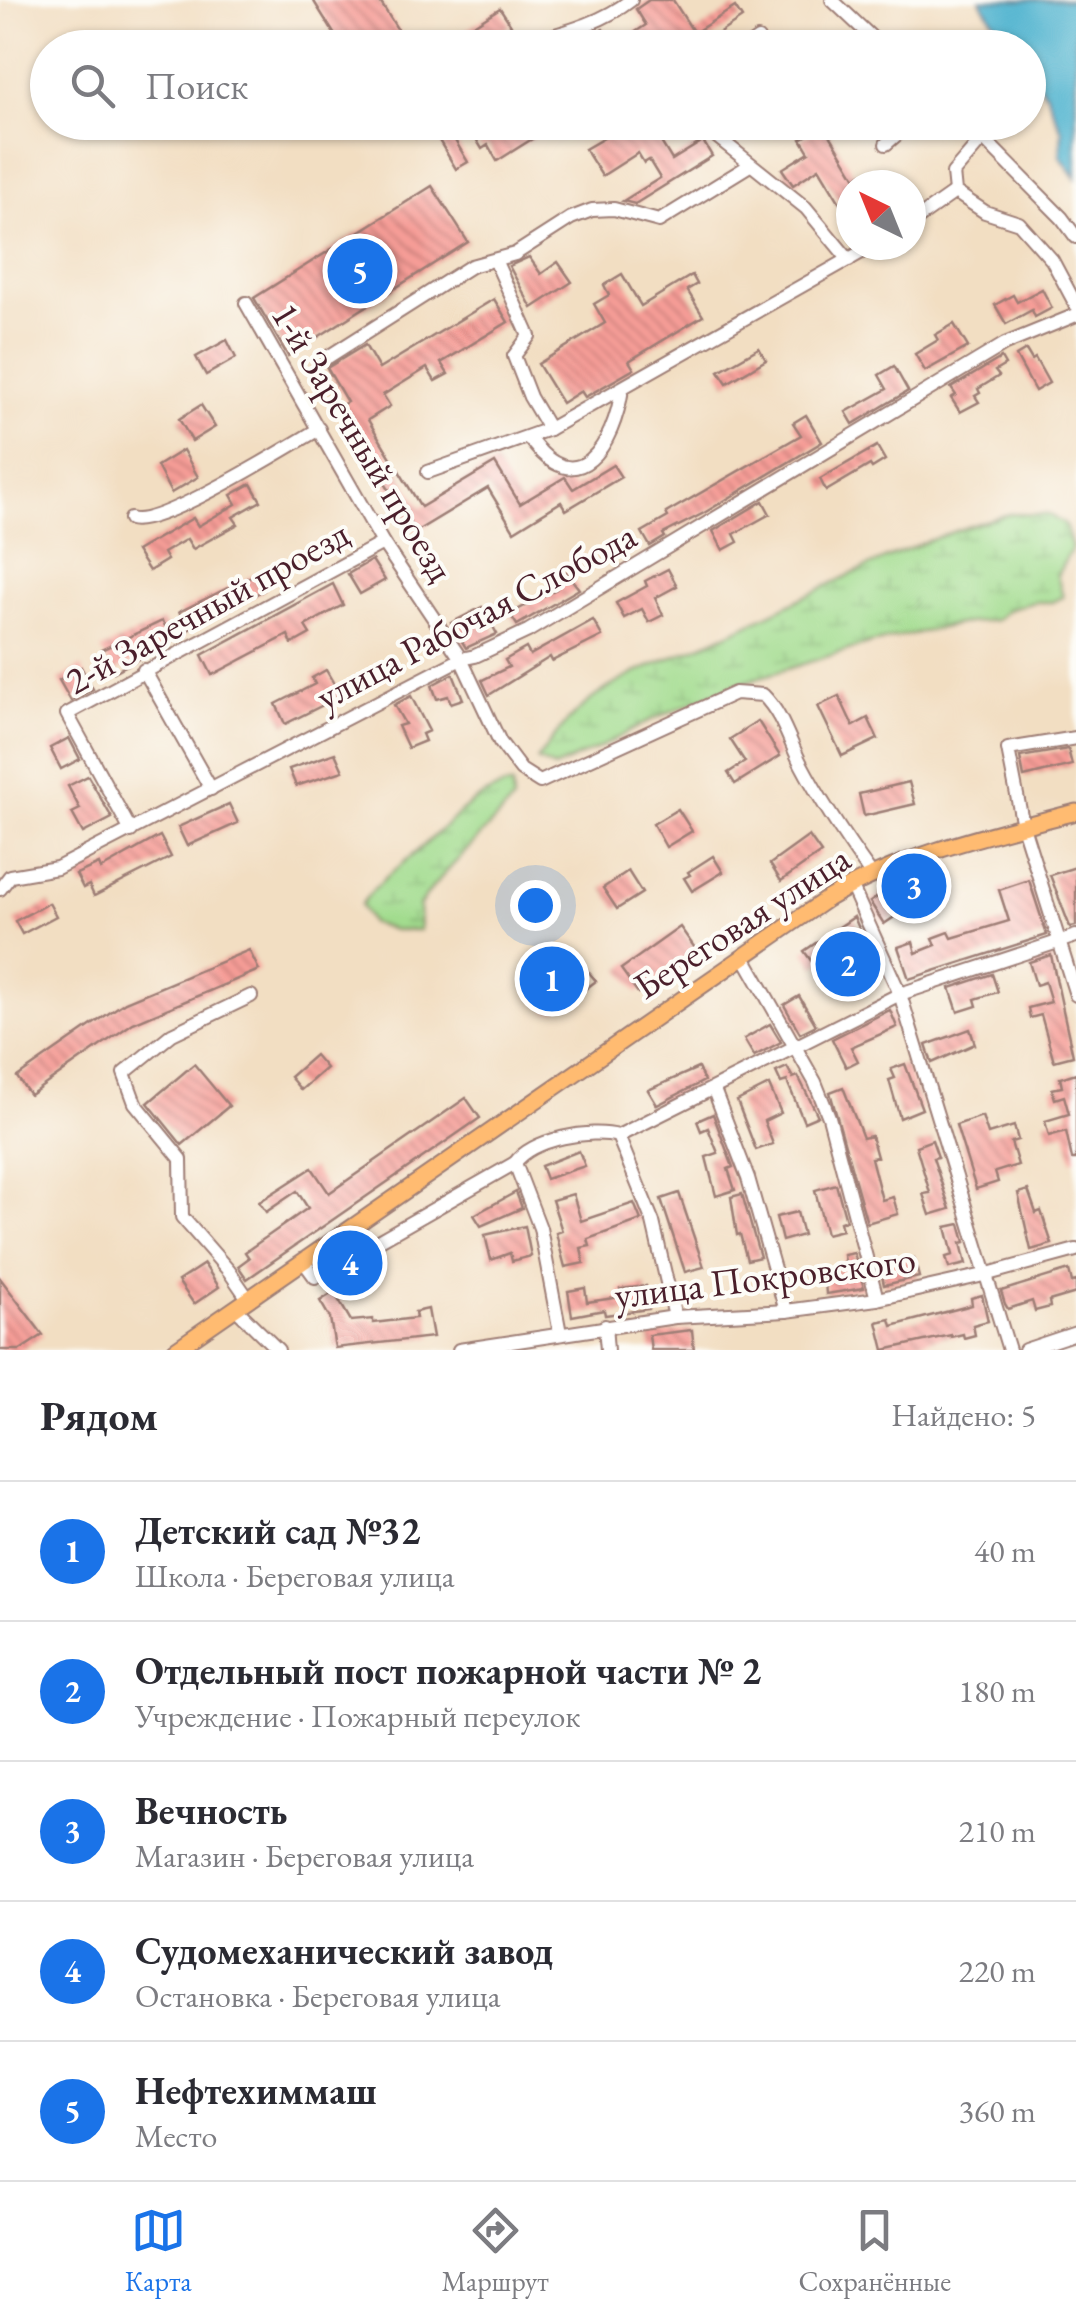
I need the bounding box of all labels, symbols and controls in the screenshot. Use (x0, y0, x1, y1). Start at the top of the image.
search box (30, 30, 1046, 140)
icon: search (65, 58, 120, 113)
text: Поиск (145, 61, 248, 110)
north arrow (836, 170, 926, 260)
pin: 5 (328, 234, 392, 308)
street label: 1-й Заречный проезд (261, 293, 466, 590)
street label: 2-й Заречный проезд (56, 508, 357, 705)
street label: улица Рабочая Слобода (307, 510, 645, 721)
street label: Береговая улица (624, 833, 860, 1010)
pin: 3 (882, 848, 946, 924)
your location (510, 880, 561, 931)
pin: 2 (816, 926, 880, 1002)
pin: 1 (520, 942, 584, 1016)
pin: 4 (318, 1226, 382, 1300)
street label: улица Покровского (612, 1234, 918, 1319)
text: Рядом (40, 1388, 158, 1443)
text: Найдено: 5 (891, 1394, 1036, 1436)
text: Детский сад №32 (135, 1506, 421, 1555)
text: 1 (64, 1530, 81, 1572)
text: 40 m (974, 1530, 1036, 1572)
text: Школа · Береговая улица (135, 1555, 454, 1597)
text: Отдельный пост пожарной части № 2 (135, 1646, 761, 1695)
text: 2 (64, 1670, 81, 1712)
text: 180 m (959, 1670, 1036, 1712)
text: Учреждение · Пожарный переулок (135, 1695, 581, 1737)
text: Вечность (135, 1786, 288, 1835)
text: 3 (64, 1810, 81, 1852)
text: 210 m (959, 1810, 1036, 1852)
text: Магазин · Береговая улица (135, 1835, 474, 1877)
text: Судомеханический завод (135, 1926, 553, 1975)
text: 4 (64, 1950, 81, 1992)
text: 220 m (959, 1950, 1036, 1992)
text: Остановка · Береговая улица (135, 1975, 500, 2017)
text: Нефтехиммаш (135, 2066, 377, 2115)
text: 5 (64, 2090, 81, 2132)
text: 360 m (959, 2090, 1036, 2132)
text: Место (135, 2115, 217, 2157)
tab: Карта (125, 2203, 192, 2299)
tab: Маршрут (441, 2203, 549, 2299)
tab: Сохранённые (798, 2203, 951, 2299)

